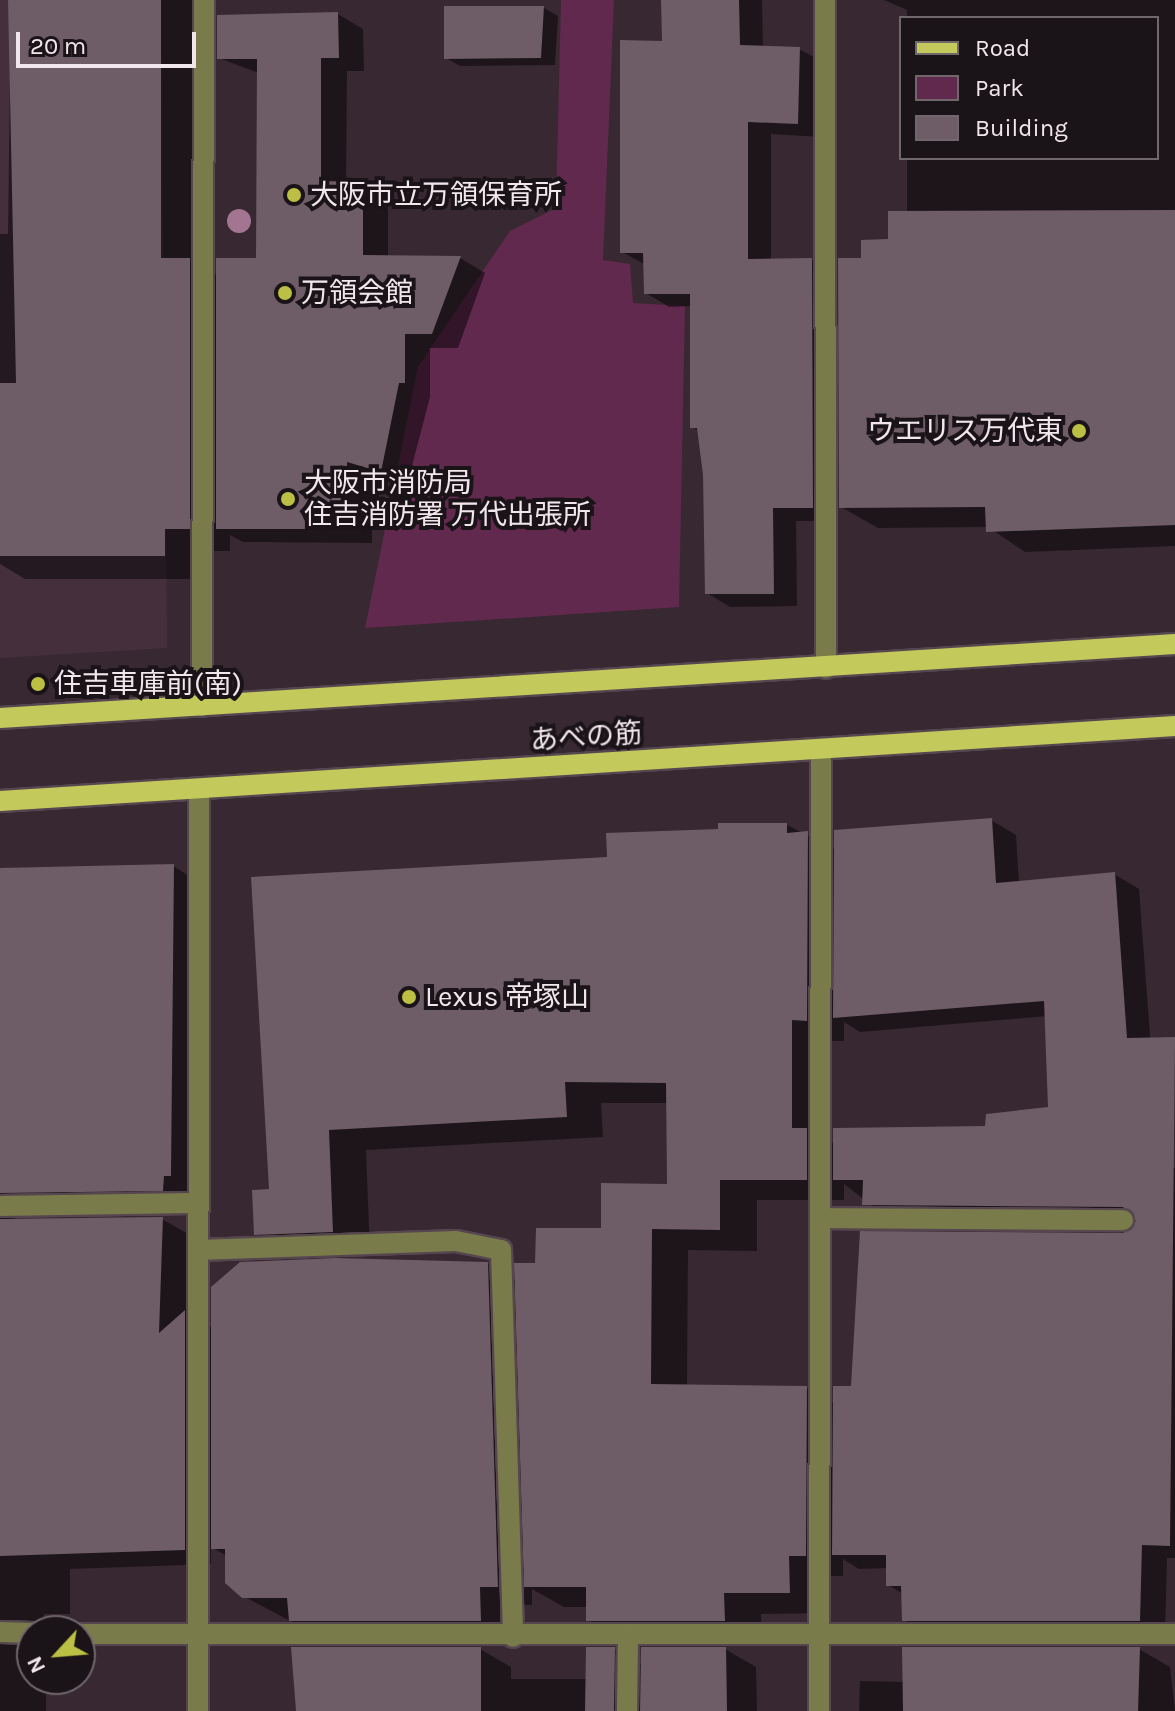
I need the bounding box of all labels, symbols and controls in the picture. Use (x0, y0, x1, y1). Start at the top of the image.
scale bar (20, 16, 200, 66)
legend (899, 16, 1159, 160)
text: 20 m (30, 32, 86, 60)
text: Road (975, 34, 1030, 62)
text: Park (975, 74, 1024, 102)
text: Building (975, 114, 1068, 142)
place label: 大阪市立万領保育所 (310, 178, 562, 212)
marker: 大阪市立万領保育所 (285, 186, 303, 204)
place label: 万領会館 (301, 276, 413, 310)
marker: 万領会館 (276, 284, 294, 302)
place label: ウエリス万代東 (867, 414, 1063, 448)
marker: ウエリス万代東 (1070, 422, 1088, 440)
place label: 大阪市消防局 住吉消防署 万代出張所 (304, 466, 591, 532)
marker: 大阪市消防局 住吉消防署 万代出張所 (279, 490, 297, 508)
place label: 住吉車庫前(南) (54, 667, 242, 701)
marker: 住吉車庫前(南) (29, 675, 47, 693)
street label: あべの筋 (529, 716, 643, 758)
place label: Lexus 帝塚山 (425, 980, 589, 1014)
marker: Lexus 帝塚山 (400, 988, 418, 1006)
north arrow (16, 1615, 96, 1695)
text: N (21, 1652, 51, 1677)

